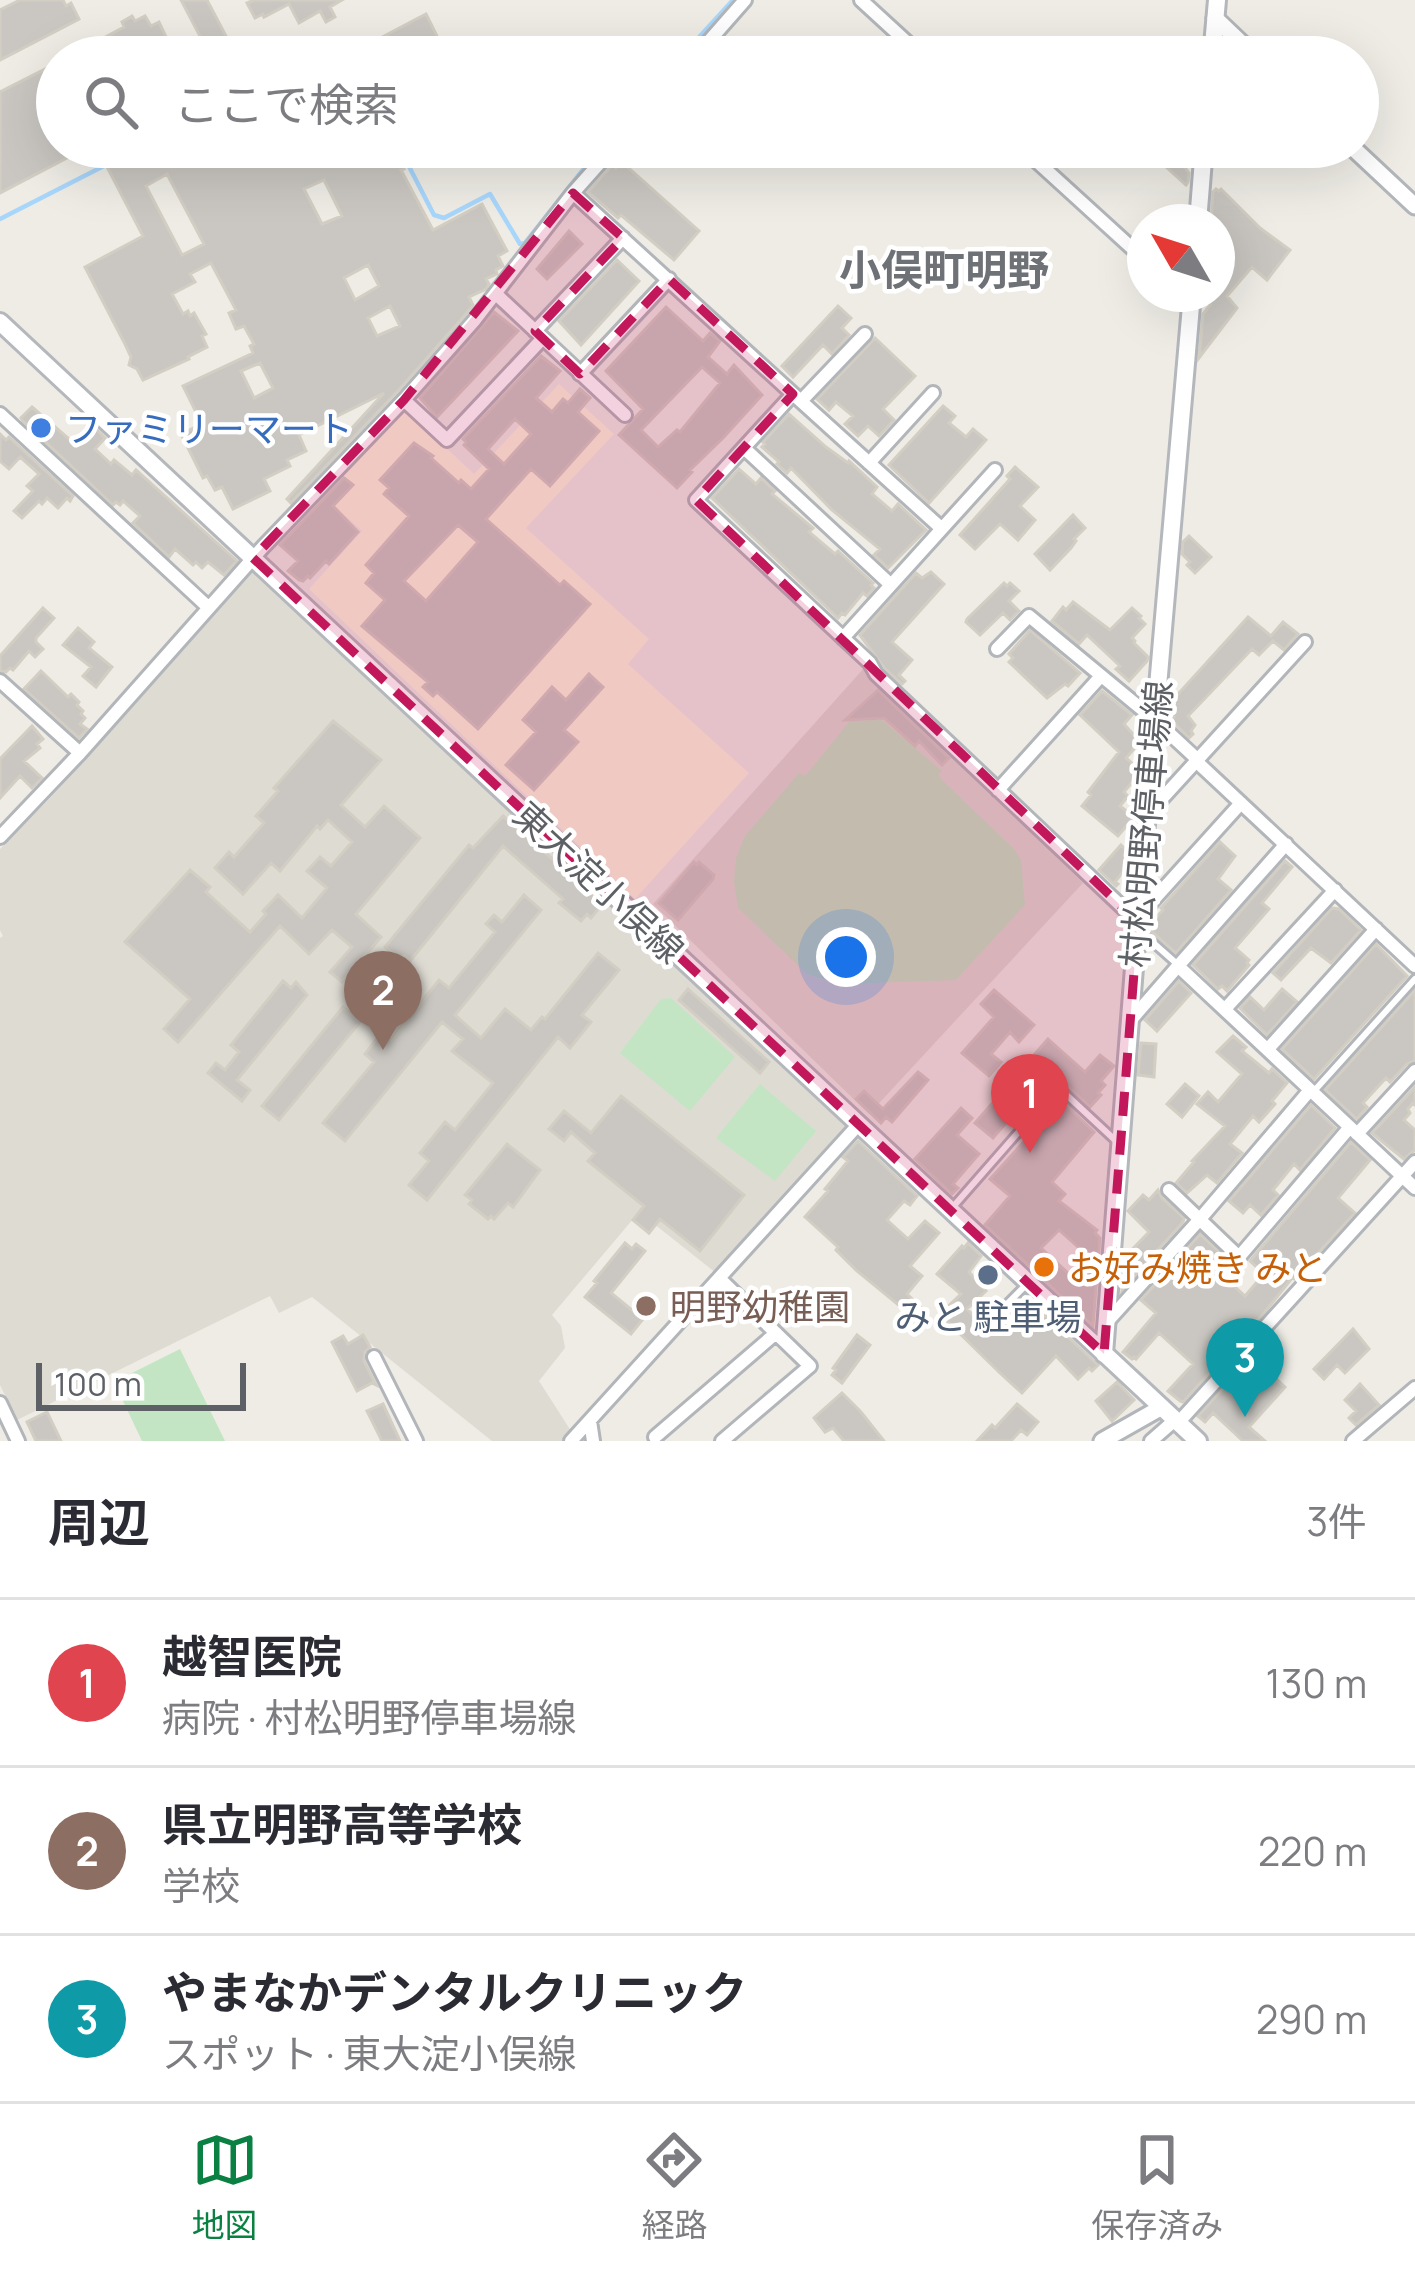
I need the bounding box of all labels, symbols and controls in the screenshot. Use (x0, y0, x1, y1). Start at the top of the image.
search box (36, 36, 1379, 168)
icon: search (78, 69, 144, 135)
text: ここで検索 (174, 73, 399, 135)
north arrow (1127, 204, 1235, 312)
district label: 小俣町明野 (839, 240, 1049, 298)
place label: ファミリーマート (65, 404, 353, 453)
marker: ファミリーマート (28, 415, 54, 441)
street label: 村松明野停車場線 (1109, 678, 1183, 970)
street label: 東大淀小俣線 (503, 790, 695, 974)
your location (816, 927, 876, 987)
pin: 2 (344, 951, 422, 1050)
pin: 1 (991, 1054, 1069, 1153)
place label: お好み焼き みと (1068, 1243, 1327, 1292)
marker: お好み焼き みと (1031, 1254, 1057, 1280)
marker: みと 駐車場 (975, 1262, 1001, 1288)
place label: 明野幼稚園 (670, 1282, 850, 1331)
place label: みと 駐車場 (894, 1292, 1082, 1341)
marker: 明野幼稚園 (633, 1293, 659, 1319)
pin: 3 (1206, 1318, 1284, 1417)
scale bar (36, 1357, 246, 1410)
text: 100 m (54, 1361, 142, 1406)
text: 周辺 (48, 1487, 150, 1556)
text: 3件 (1306, 1494, 1367, 1548)
text: 越智医院 (162, 1625, 342, 1687)
text: 1 (78, 1656, 96, 1710)
text: 130 m (1266, 1656, 1367, 1710)
text: 病院 · 村松明野停車場線 (162, 1690, 576, 1744)
text: 県立明野高等学校 (162, 1793, 522, 1855)
text: 2 (75, 1824, 99, 1878)
text: 220 m (1258, 1824, 1367, 1878)
text: 学校 (162, 1858, 240, 1912)
text: やまなかデンタルクリニック (162, 1961, 747, 2023)
text: 3 (76, 1992, 98, 2046)
text: 290 m (1256, 1992, 1367, 2046)
text: スポット · 東大淀小俣線 (162, 2026, 576, 2080)
tab: 地図 (192, 2127, 258, 2247)
tab: 経路 (641, 2127, 707, 2247)
tab: 保存済み (1091, 2127, 1223, 2247)

